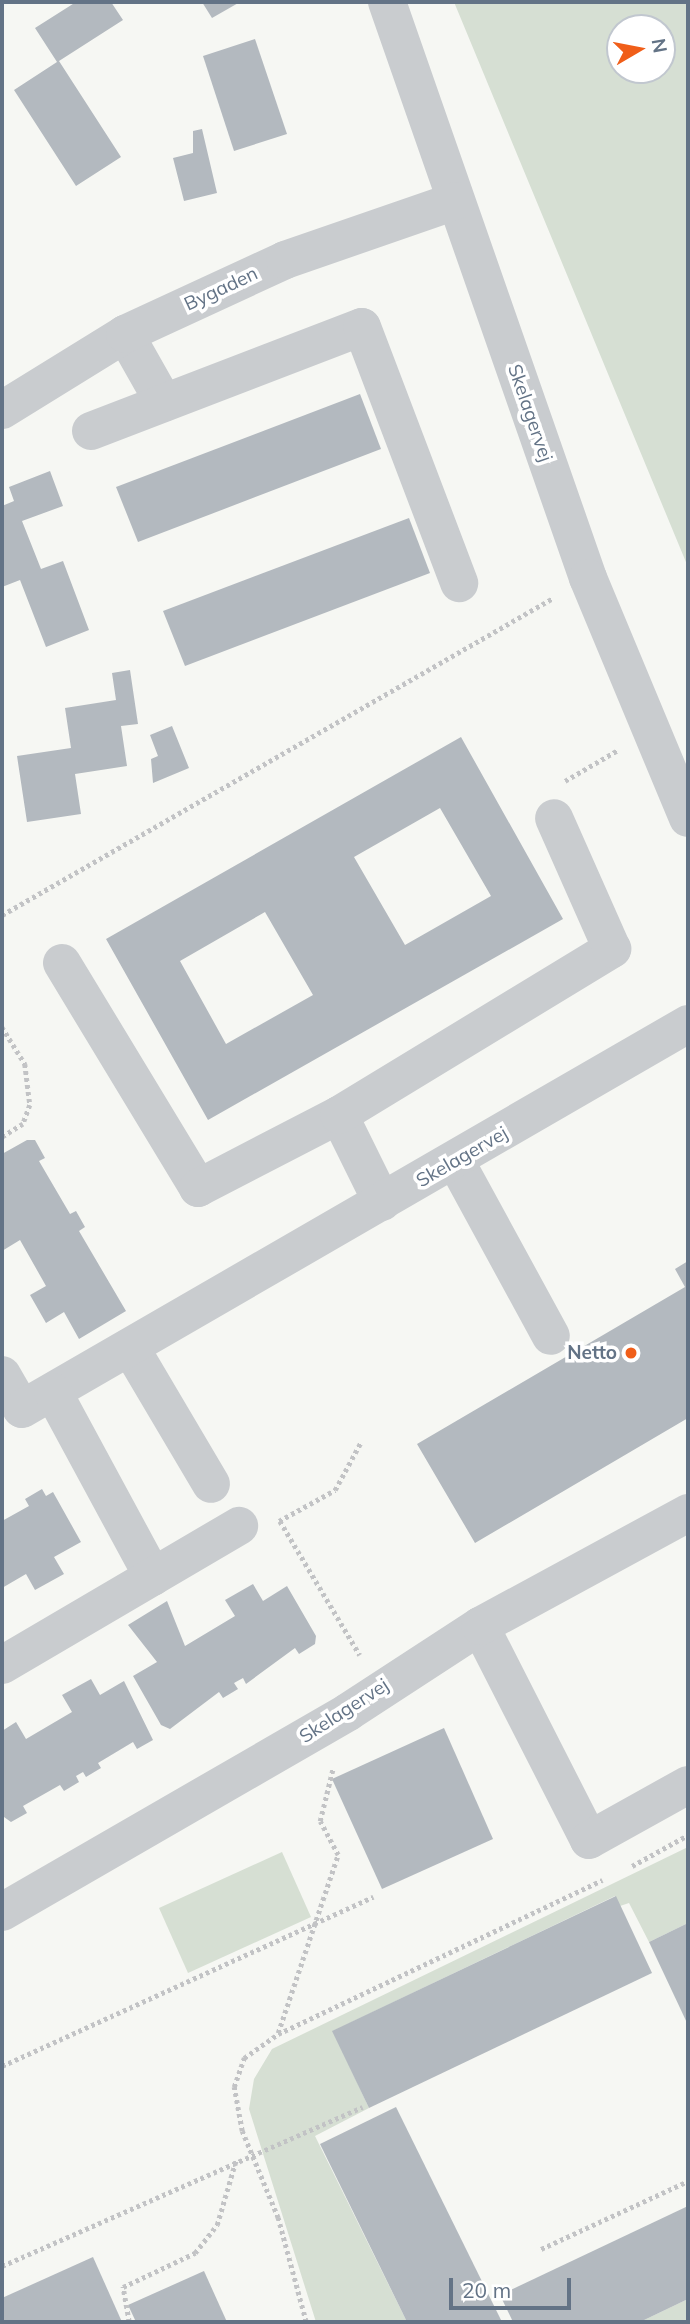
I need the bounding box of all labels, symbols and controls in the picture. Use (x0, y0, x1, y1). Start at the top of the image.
north arrow (606, 14, 676, 84)
text: N (647, 37, 673, 55)
street label: Bygaden (181, 262, 261, 316)
street label: Skelagervej (503, 361, 557, 465)
street label: Skelagervej (412, 1122, 512, 1192)
place label: Netto (567, 1342, 617, 1364)
marker: Netto (623, 1345, 639, 1361)
street label: Skelagervej (295, 1674, 393, 1748)
scale bar (452, 2264, 574, 2308)
text: 20 m (462, 2277, 511, 2303)

